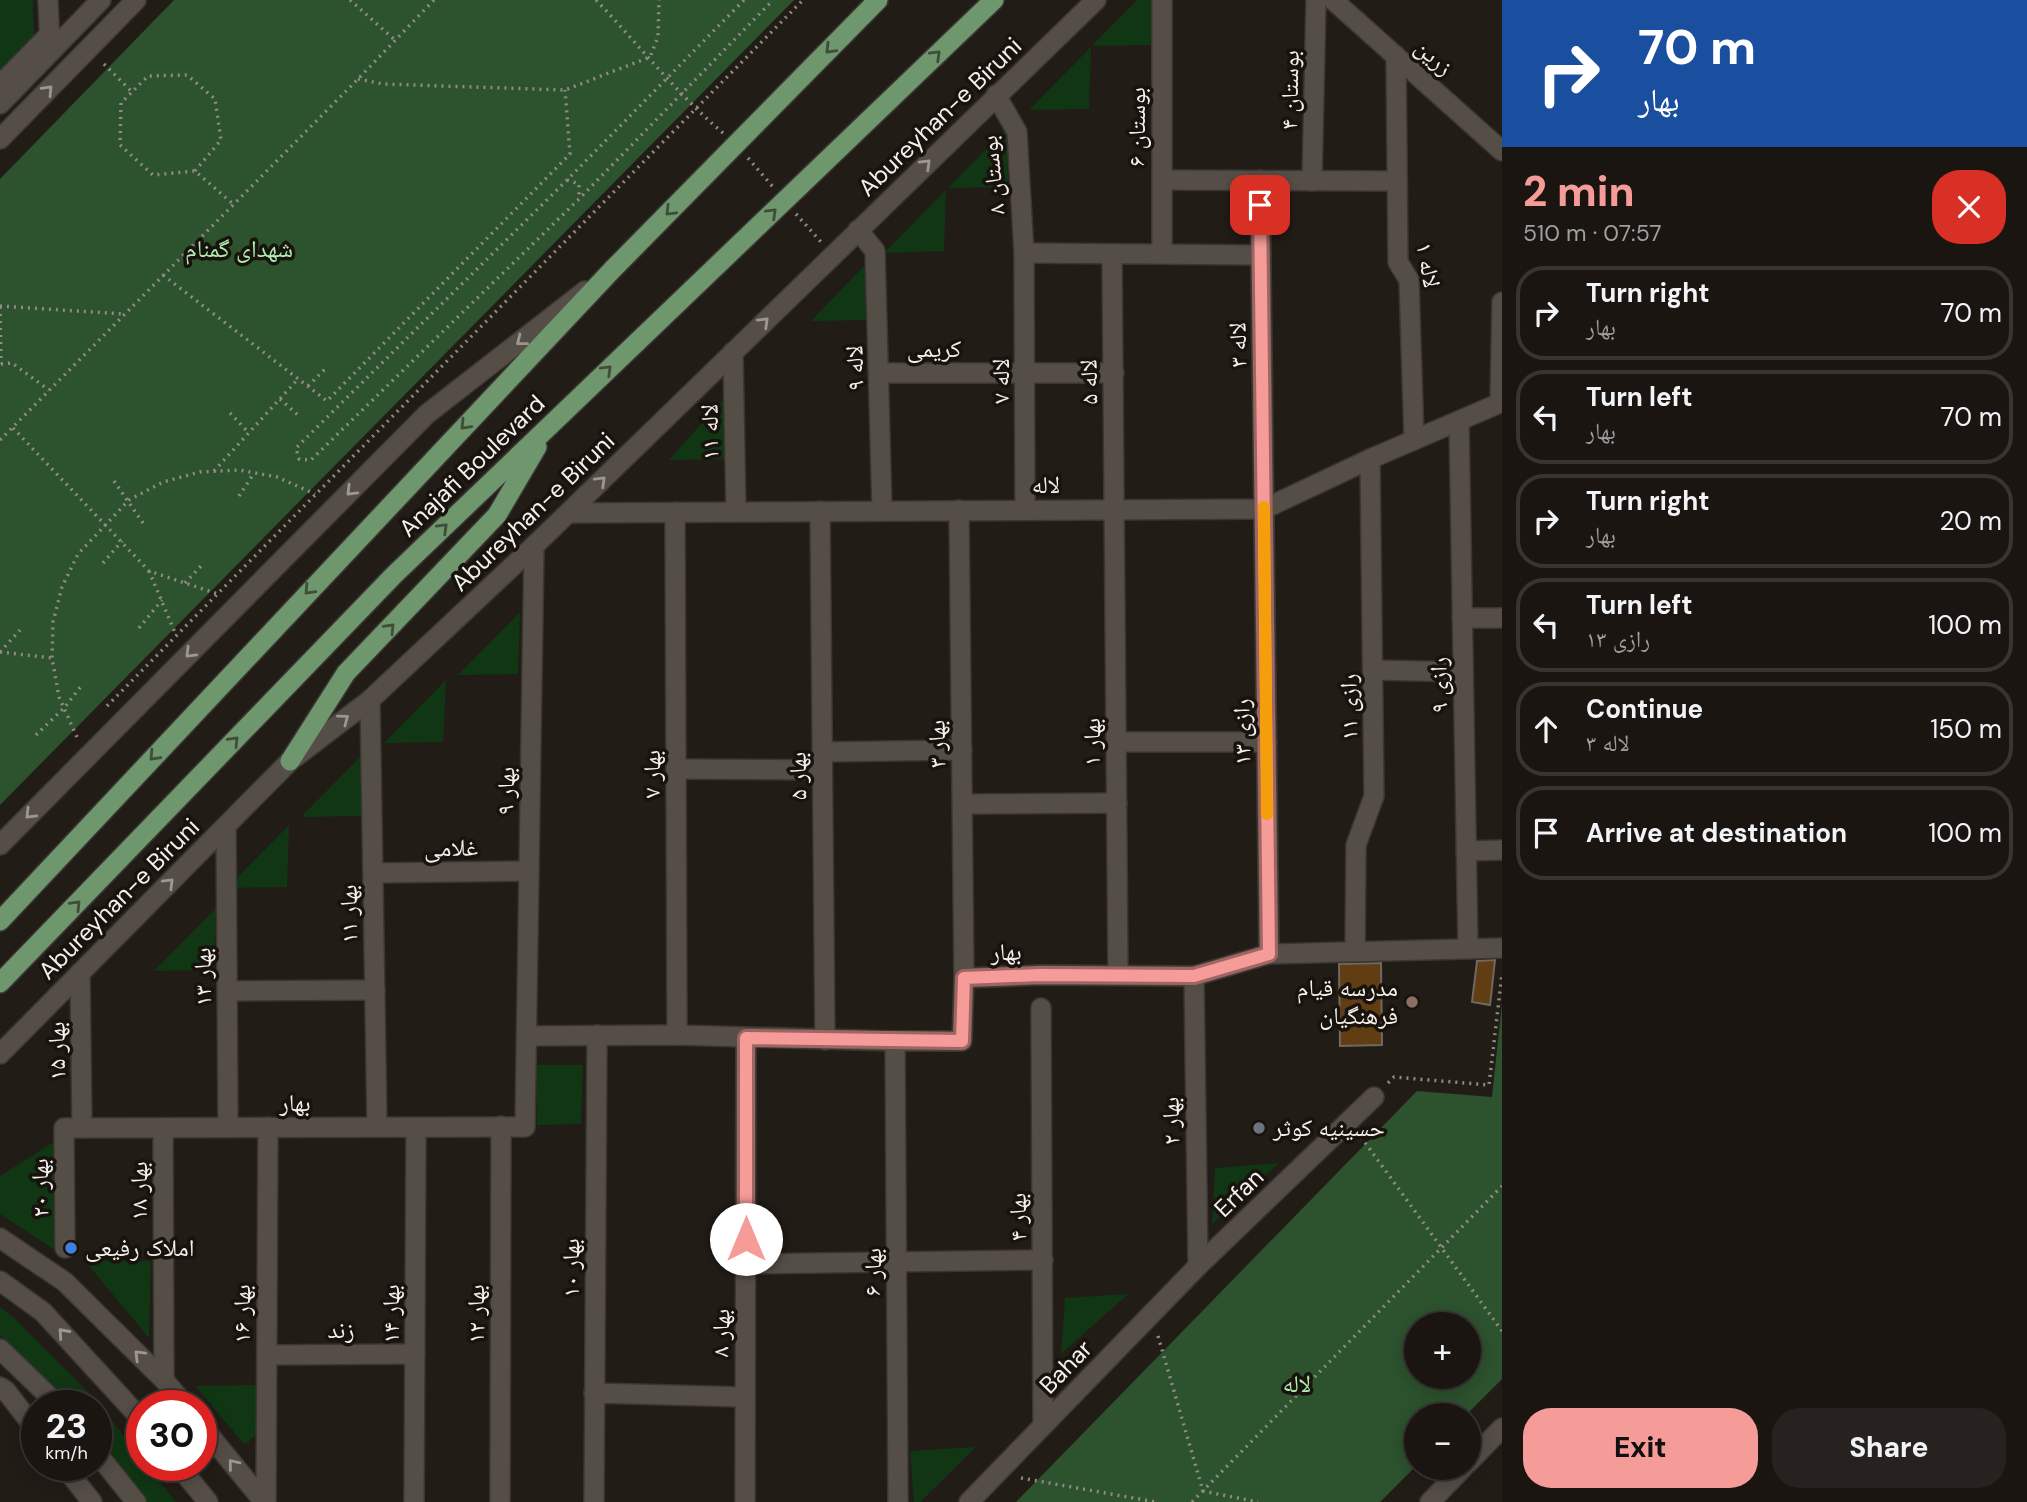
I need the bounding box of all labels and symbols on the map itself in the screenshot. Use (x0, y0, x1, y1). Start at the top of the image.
street label: Abureyhan-e Biruni (851, 31, 1028, 203)
street label: زرین (1409, 31, 1460, 82)
one-way arrow (825, 40, 838, 53)
street label: بوستان ۴ (1273, 50, 1306, 130)
one-way arrow (928, 51, 941, 64)
one-way arrow (39, 86, 52, 99)
street label: بوستان ۶ (1121, 87, 1152, 167)
street label: بوستان ۸ (973, 134, 1012, 216)
one-way arrow (918, 159, 931, 172)
pin (1230, 175, 1290, 235)
one-way arrow (666, 203, 679, 216)
one-way arrow (763, 208, 776, 221)
park label: شهدای گمنام (185, 233, 293, 265)
street label: لاله ۱ (1409, 240, 1448, 290)
one-way arrow (755, 318, 768, 331)
street label: لاله ۳ (1222, 322, 1253, 368)
one-way arrow (516, 332, 528, 345)
street label: کریمی (907, 333, 961, 364)
street label: لاله ۹ (838, 345, 871, 391)
street label: لاله ۷ (985, 358, 1016, 404)
street label: لاله ۵ (1073, 359, 1104, 405)
one-way arrow (599, 366, 612, 379)
street label: Anajafi Boulevard (392, 388, 551, 543)
street label: لاله ۱۱ (694, 404, 725, 460)
one-way arrow (461, 417, 474, 430)
street label: Abureyhan-e Biruni (444, 426, 621, 598)
street label: لاله (1032, 469, 1060, 500)
one-way arrow (593, 477, 606, 490)
one-way arrow (346, 483, 359, 496)
one-way arrow (435, 523, 448, 536)
one-way arrow (305, 582, 318, 595)
one-way arrow (381, 624, 394, 637)
one-way arrow (186, 644, 199, 657)
street label: رازی ۹ (1423, 657, 1454, 713)
street label: رازی ۱۱ (1332, 673, 1365, 741)
street label: رازی ۱۳ (1225, 698, 1258, 766)
one-way arrow (337, 715, 349, 728)
street label: بهار ۱ (1076, 718, 1107, 766)
street label: بهار ۳ (921, 720, 952, 768)
one-way arrow (225, 736, 238, 749)
one-way arrow (150, 748, 162, 761)
street label: بهار ۷ (636, 750, 667, 798)
street label: بهار ۵ (782, 752, 813, 800)
street label: بهار ۹ (490, 767, 521, 815)
one-way arrow (26, 806, 39, 819)
street label: Abureyhan-e Biruni (31, 811, 206, 986)
street label: غلامی (424, 832, 478, 863)
one-way arrow (160, 879, 173, 892)
street label: بهار ۱۱ (332, 884, 365, 944)
one-way arrow (67, 900, 80, 913)
street label: بهار (989, 935, 1022, 968)
street label: بهار ۱۳ (186, 947, 219, 1007)
place label: مدرسه قیام فرهنگیان (1297, 972, 1398, 1031)
marker: مدرسه قیام فرهنگیان (1404, 994, 1420, 1010)
street label: بهار ۱۵ (40, 1021, 73, 1081)
street label: بهار (278, 1087, 311, 1118)
street label: بهار ۲ (1155, 1097, 1186, 1145)
place label: حسینیه کوثر (1272, 1112, 1385, 1143)
marker: حسینیه کوثر (1251, 1120, 1267, 1136)
street label: بهار ۲۰ (24, 1158, 55, 1218)
street label: بهار ۱۸ (123, 1161, 154, 1221)
street label: Erfan (1207, 1162, 1270, 1224)
street label: بهار ۴ (1002, 1193, 1033, 1241)
position arrow (709, 1202, 783, 1276)
place label: املاک رفیعی (85, 1232, 194, 1263)
street label: بهار ۱۰ (555, 1238, 586, 1298)
marker: املاک رفیعی (63, 1240, 79, 1256)
street label: بهار ۶ (857, 1248, 888, 1296)
street label: بهار ۱۶ (226, 1284, 257, 1344)
street label: بهار ۱۴ (375, 1284, 406, 1344)
street label: بهار ۱۲ (460, 1284, 491, 1344)
street label: بهار ۸ (705, 1309, 736, 1357)
street label: زند (327, 1314, 355, 1345)
one-way arrow (59, 1328, 71, 1341)
street label: Bahar (1033, 1333, 1099, 1400)
one-way arrow (134, 1350, 147, 1363)
park label: لاله (1283, 1368, 1311, 1399)
speed limit sign: 30 (126, 1390, 217, 1481)
one-way arrow (228, 1459, 241, 1471)

